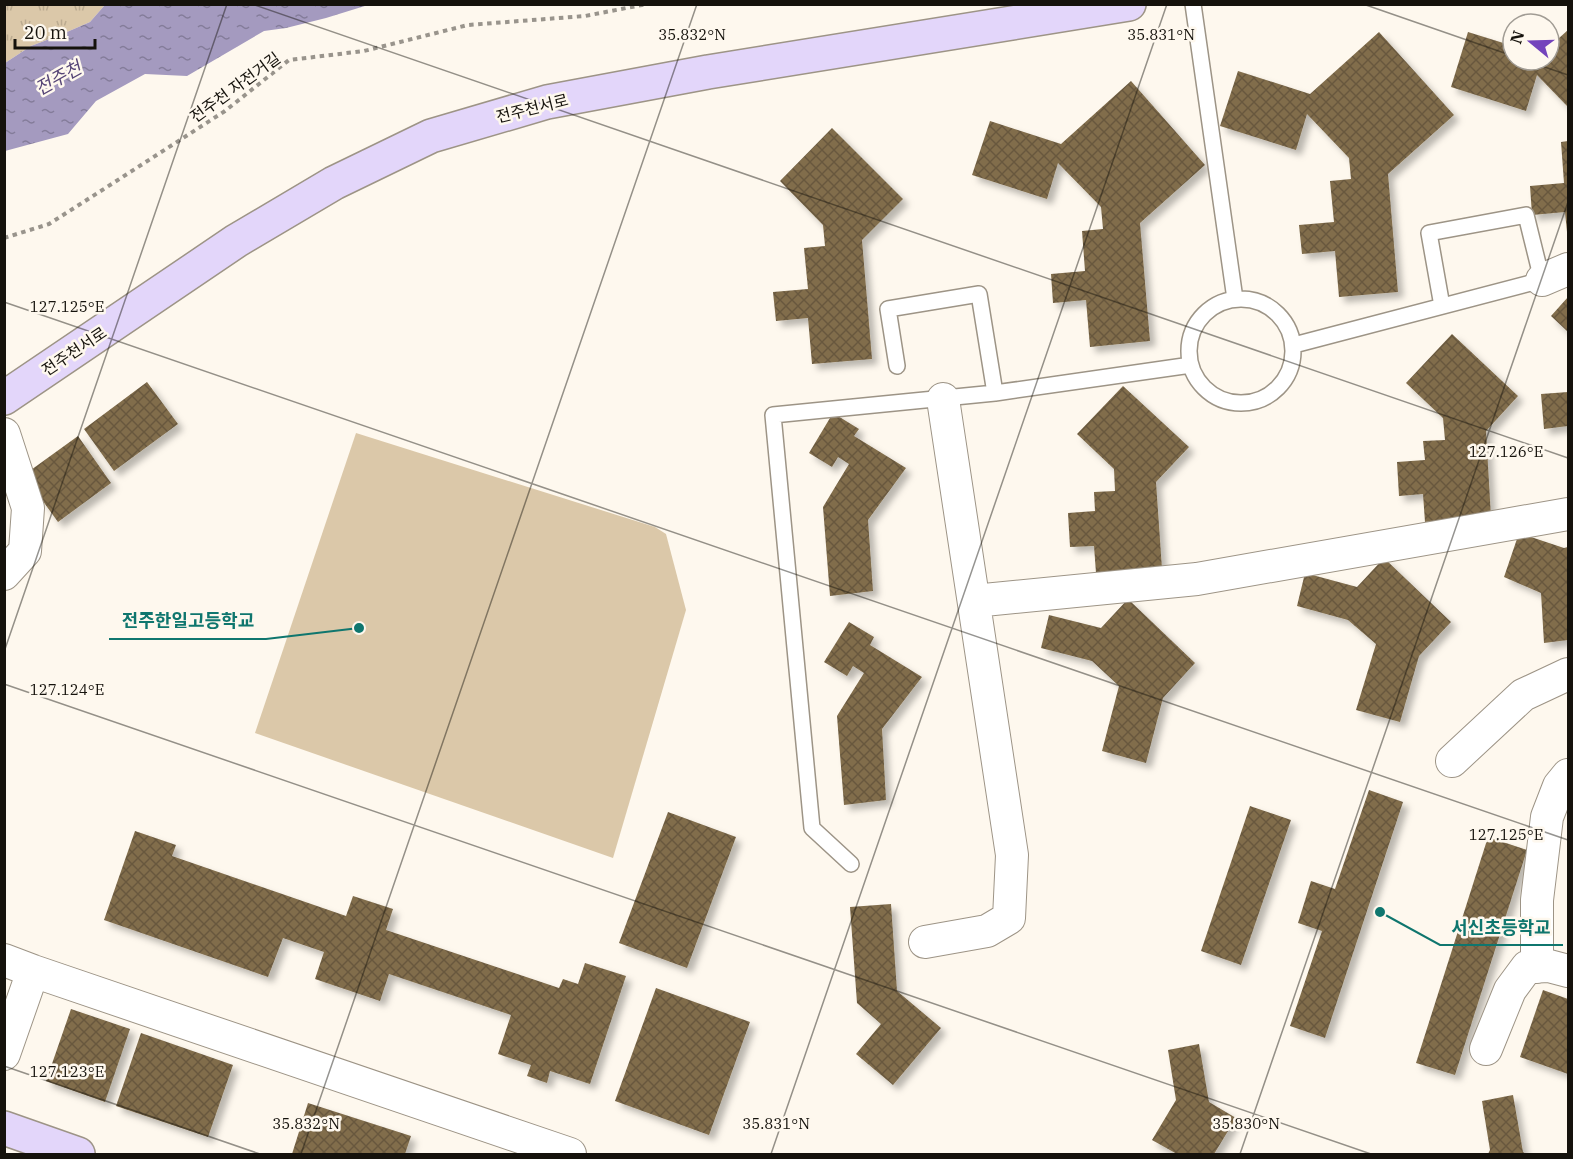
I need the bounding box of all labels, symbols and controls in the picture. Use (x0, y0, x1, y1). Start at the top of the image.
scale bar (15, 12, 94, 50)
north arrow (1501, 12, 1561, 72)
text: 20 m (24, 21, 67, 44)
text: 35.832°N (658, 25, 726, 44)
text: 35.831°N (1127, 25, 1195, 44)
text: N (1505, 28, 1528, 46)
street label: 전주천 자전거길 (186, 48, 284, 126)
water label: 전주천 (31, 55, 87, 100)
street label: 전주천서로 (494, 89, 570, 127)
text: 127.125°E (30, 297, 104, 316)
street label: 전주천서로 (38, 322, 110, 380)
text: 127.126°E (1469, 442, 1543, 461)
callout: 전주한일고등학교 (109, 603, 266, 639)
text: 전주한일고등학교 (122, 609, 254, 632)
text: 127.124°E (30, 680, 104, 699)
text: 127.125°E (1469, 825, 1543, 844)
callout: 서신초등학교 (1440, 909, 1563, 945)
text: 서신초등학교 (1451, 916, 1551, 939)
text: 127.123°E (30, 1062, 104, 1081)
text: 35.832°N (272, 1114, 340, 1133)
text: 35.831°N (742, 1114, 810, 1133)
text: 35.830°N (1212, 1114, 1280, 1133)

